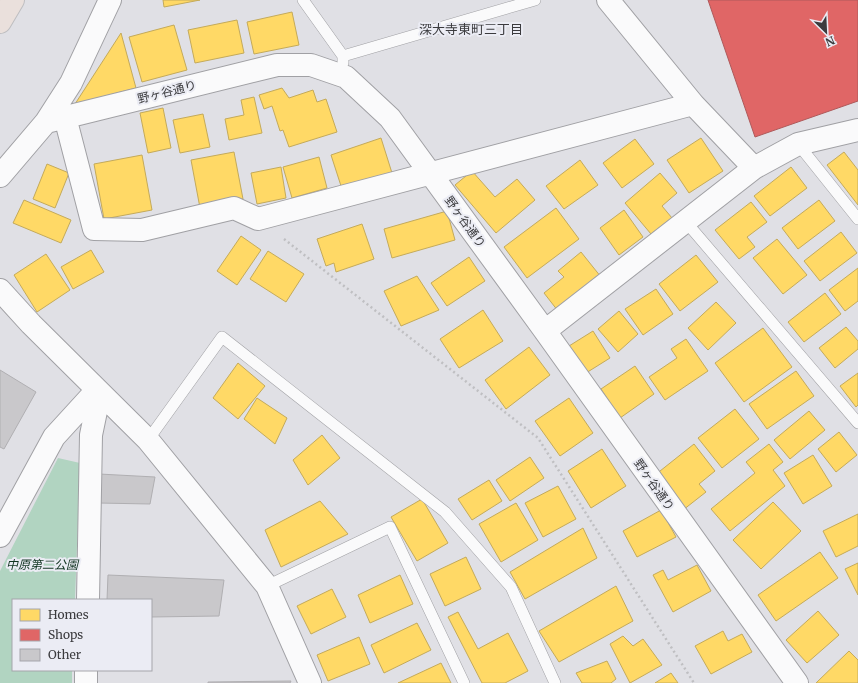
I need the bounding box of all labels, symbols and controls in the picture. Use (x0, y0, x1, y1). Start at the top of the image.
north arrow (806, 12, 846, 52)
district label: 深大寺東町三丁目 (419, 21, 523, 38)
text: N (823, 33, 837, 49)
street label: 野ヶ谷通り (136, 77, 198, 106)
street label: 野ヶ谷通り (442, 193, 489, 250)
street label: 野ヶ谷通り (631, 456, 678, 514)
park label: 中原第二公園 (6, 557, 80, 572)
legend (12, 599, 152, 671)
text: Homes (48, 607, 89, 622)
text: Shops (48, 627, 83, 642)
text: Other (48, 647, 82, 662)

